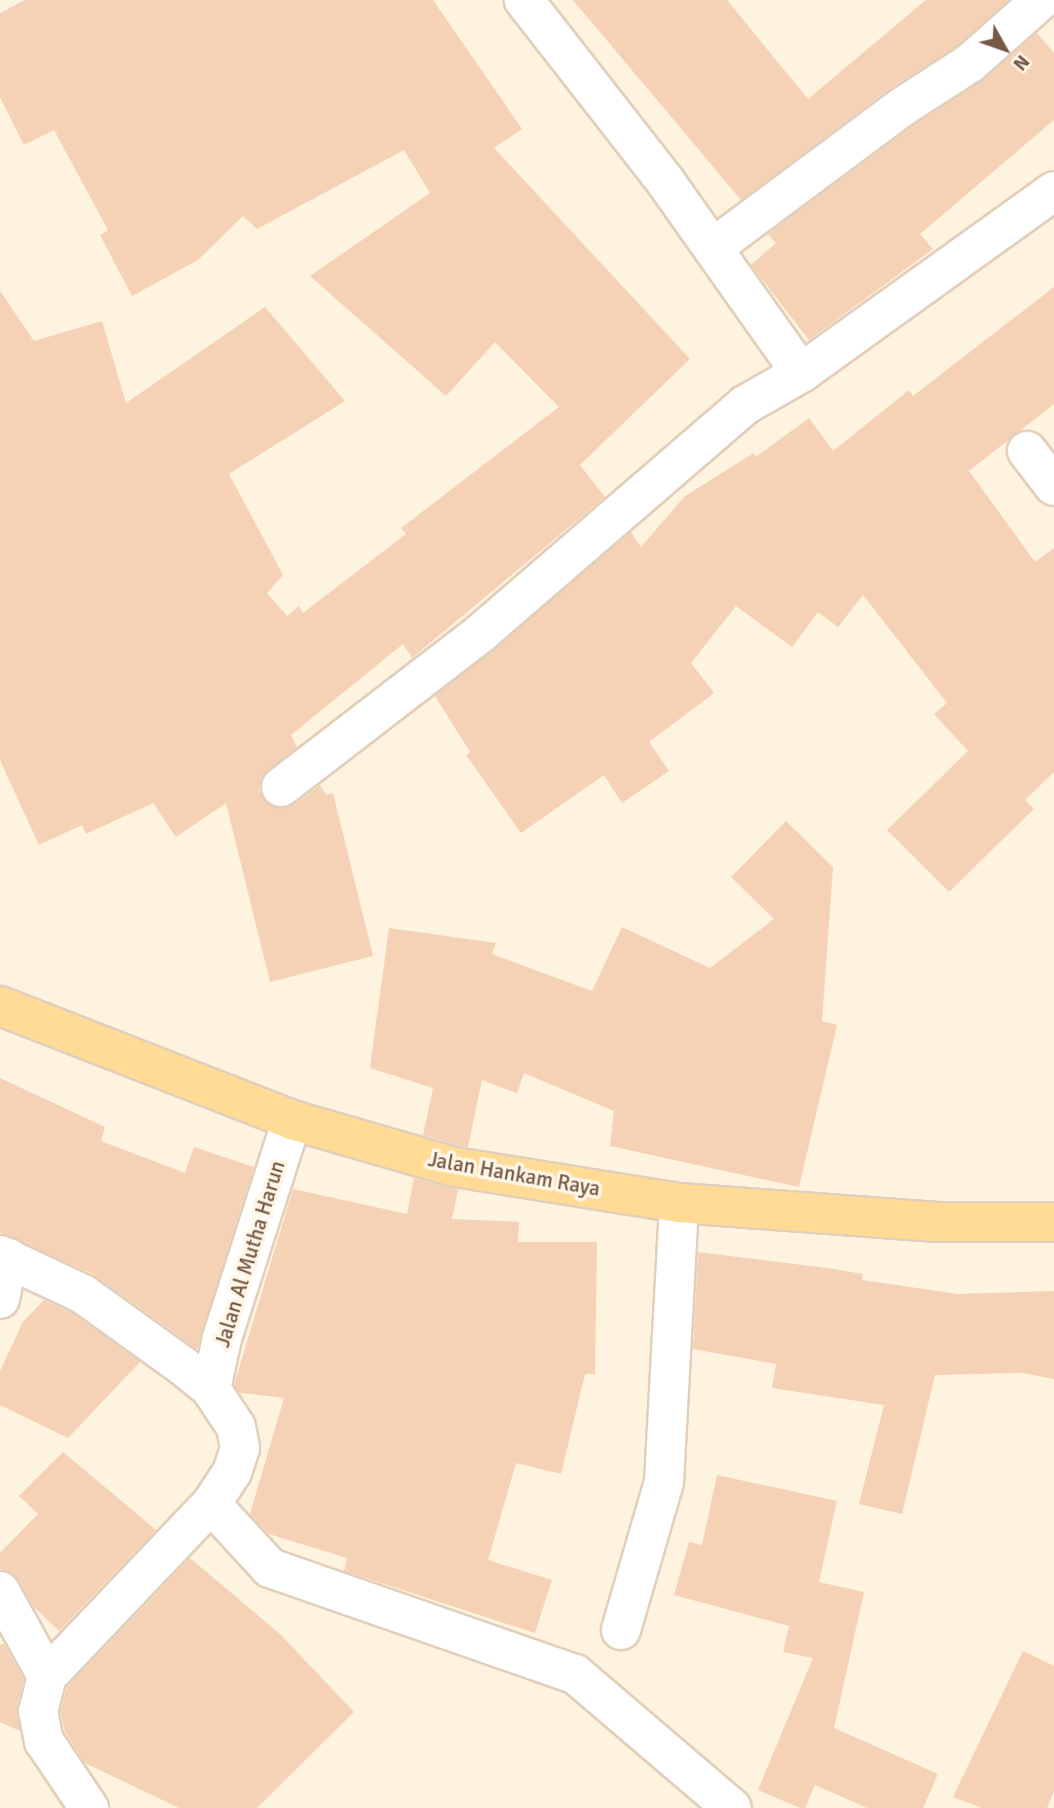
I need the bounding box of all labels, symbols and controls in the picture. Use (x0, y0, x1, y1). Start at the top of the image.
north arrow (970, 14, 1040, 84)
text: N (1008, 50, 1035, 75)
street label: Jalan Hankam Raya (426, 1146, 602, 1202)
street label: Jalan Al Mutha Harun (210, 1158, 290, 1350)

